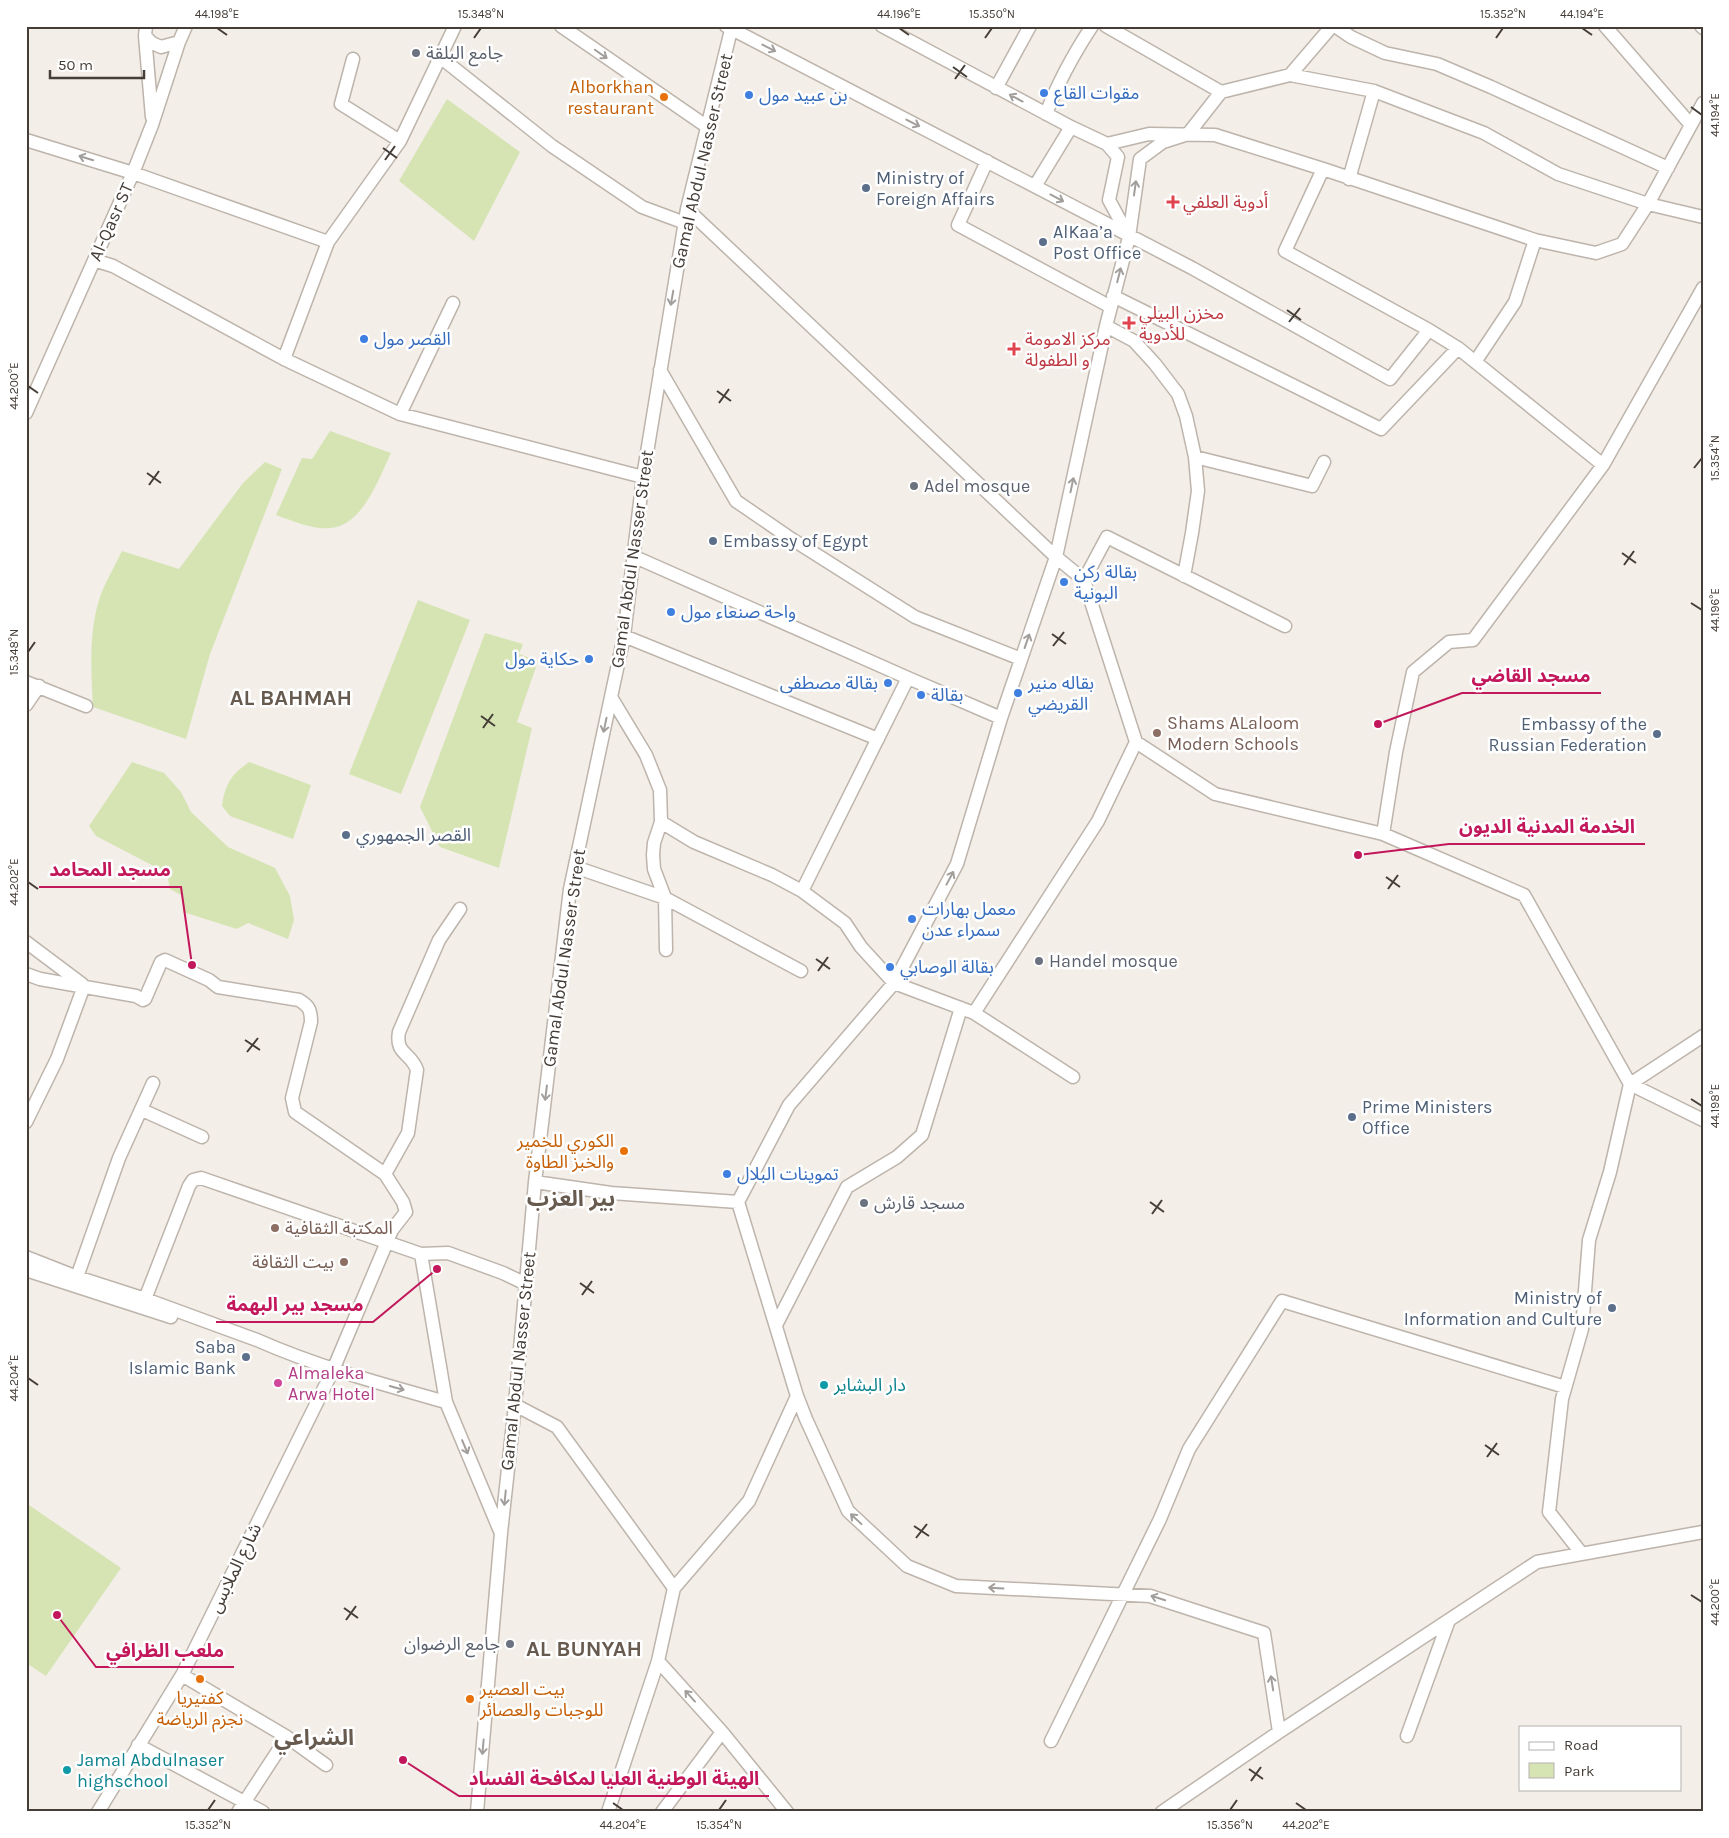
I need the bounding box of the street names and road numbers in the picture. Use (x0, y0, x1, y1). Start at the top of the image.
street label: Gamal Abdul Nasser Street (667, 51, 738, 271)
street label: Al-Qasr ST (84, 179, 138, 265)
street label: Gamal Abdul Nasser Street (606, 448, 658, 669)
street label: Gamal Abdul Nasser Street (538, 847, 590, 1068)
street label: Gamal Abdul Nasser Street (496, 1250, 540, 1472)
street label: شارع الملابس (204, 1519, 269, 1618)

